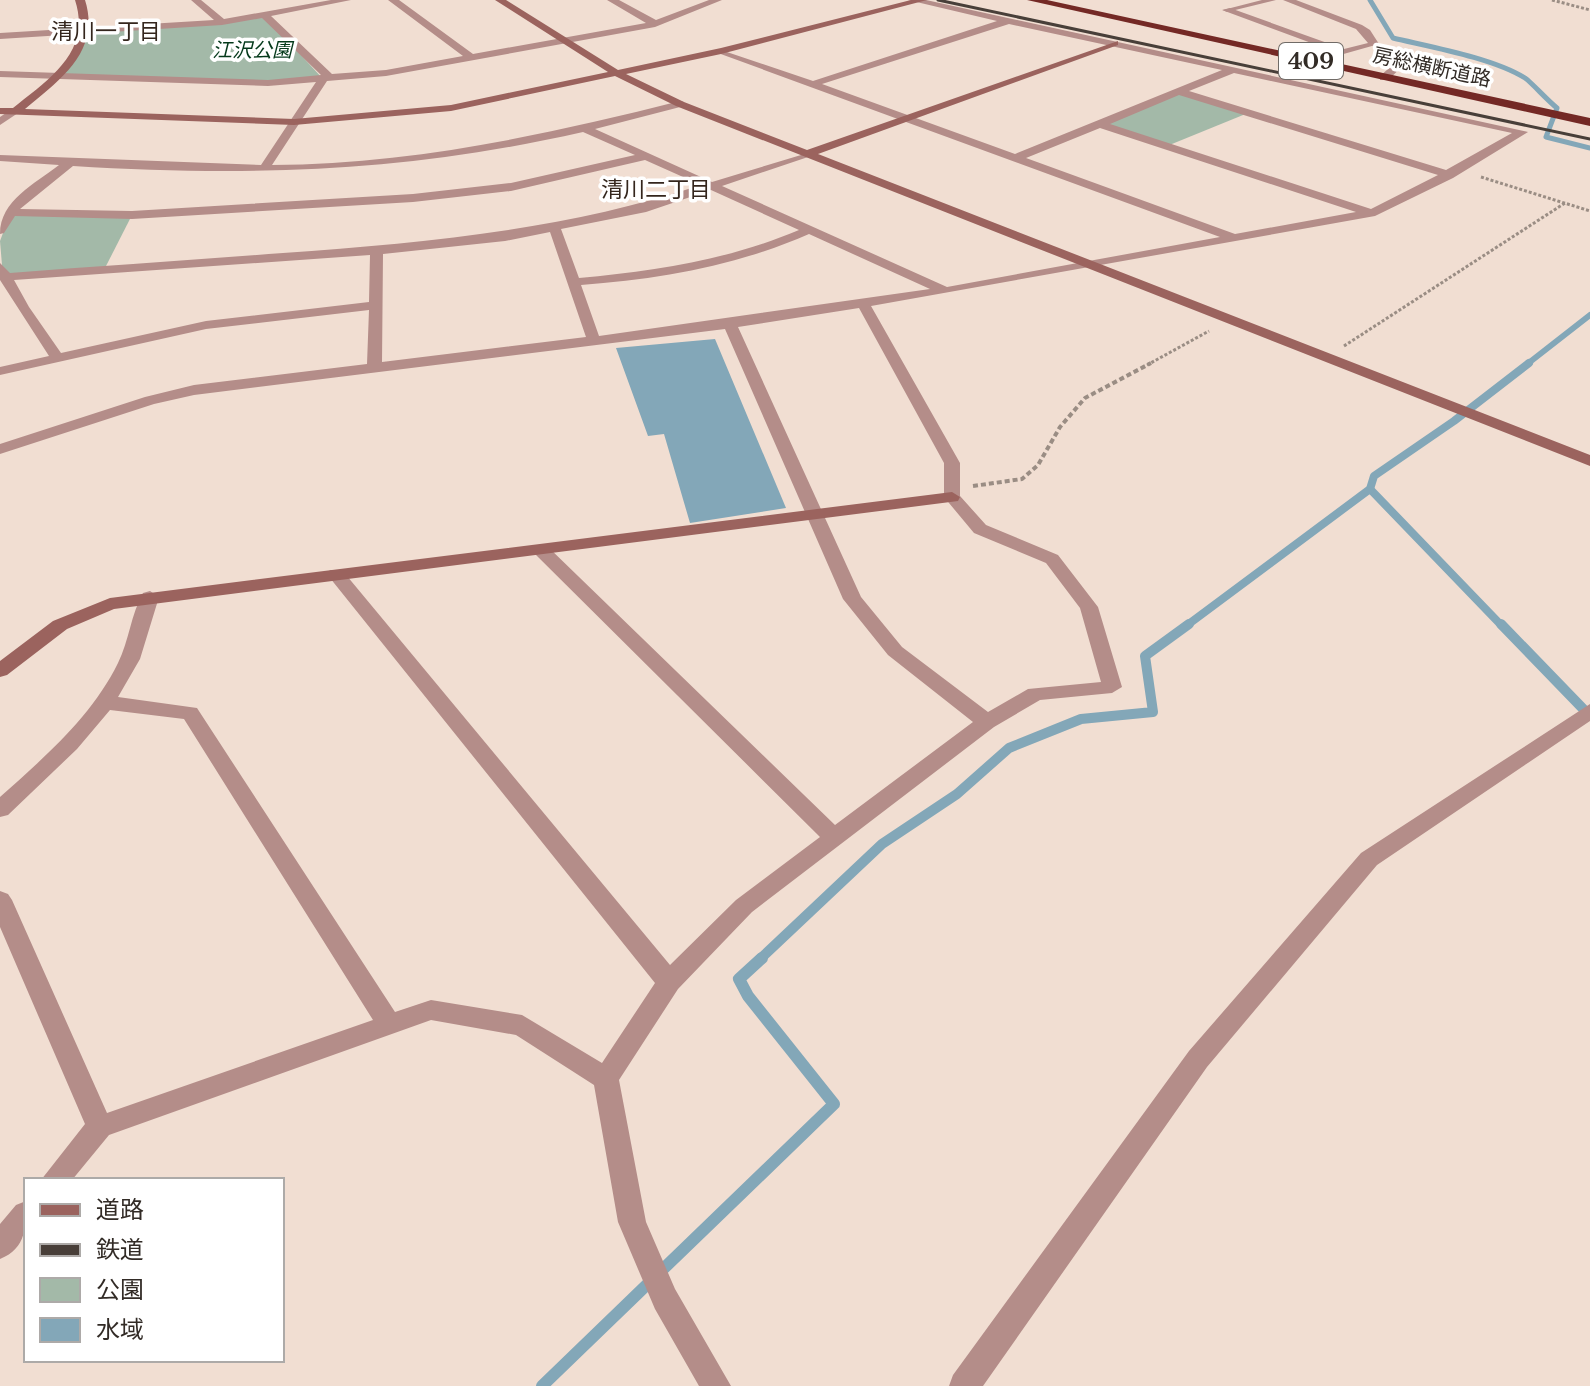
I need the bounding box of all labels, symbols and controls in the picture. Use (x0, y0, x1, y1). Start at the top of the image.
district label: 清川一丁目 (51, 18, 161, 45)
park label: 江沢公園 (212, 38, 295, 62)
road number: 409 (1279, 43, 1343, 79)
street label: 房総横断道路 (1371, 43, 1493, 91)
district label: 清川二丁目 (601, 176, 711, 203)
legend (24, 1178, 284, 1362)
text: 道路 (96, 1195, 144, 1224)
text: 鉄道 (96, 1235, 144, 1264)
text: 公園 (96, 1275, 144, 1304)
text: 水域 (96, 1315, 144, 1344)

